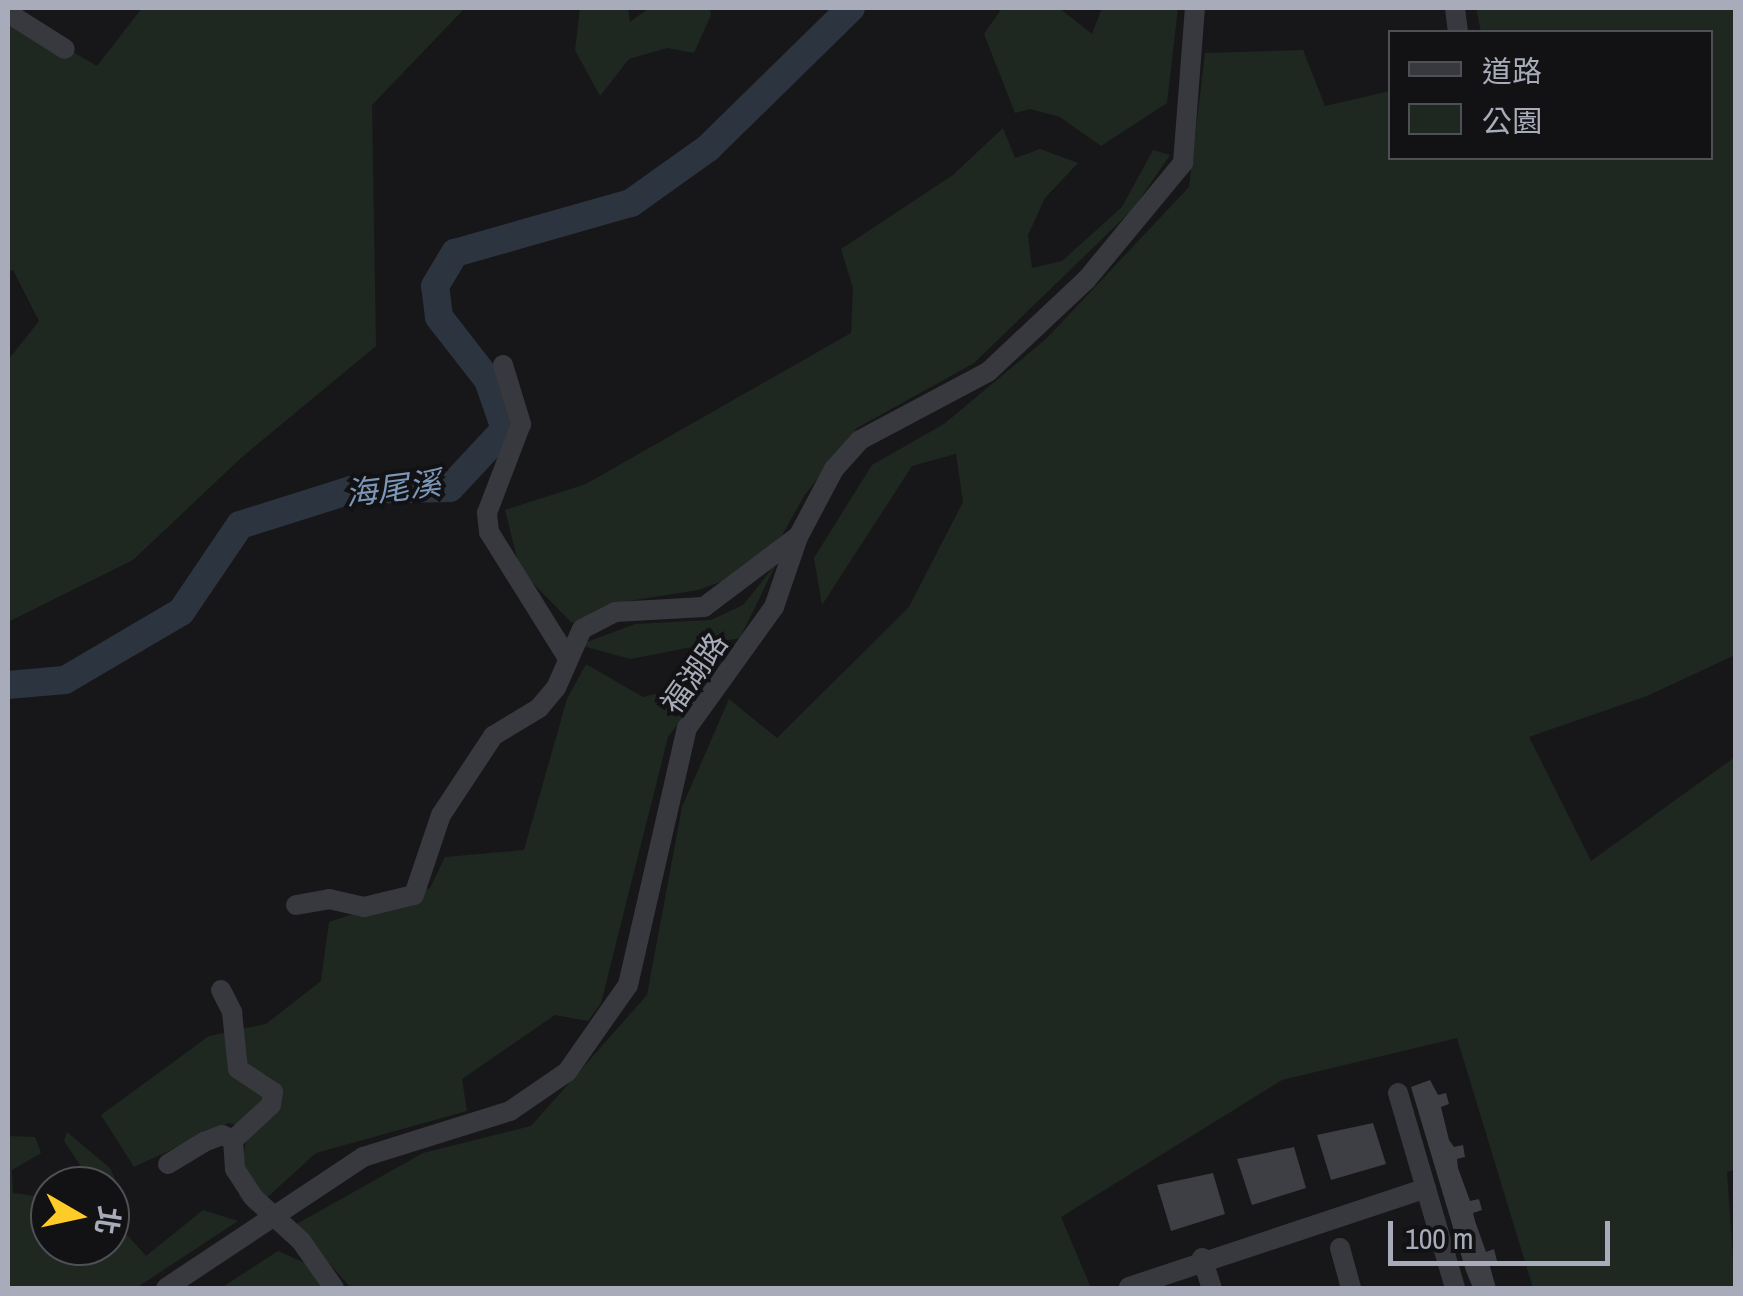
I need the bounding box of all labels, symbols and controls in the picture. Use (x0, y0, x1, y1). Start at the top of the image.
legend (1388, 30, 1713, 160)
text: 道路 (1482, 51, 1542, 91)
text: 公園 (1482, 101, 1542, 141)
water label: 海尾溪 (343, 464, 443, 514)
street label: 福湖路 (653, 626, 735, 720)
north arrow (30, 1166, 130, 1266)
scale bar (1393, 1201, 1616, 1263)
text: 北 (87, 1204, 129, 1237)
text: 100 m (1405, 1218, 1473, 1258)

